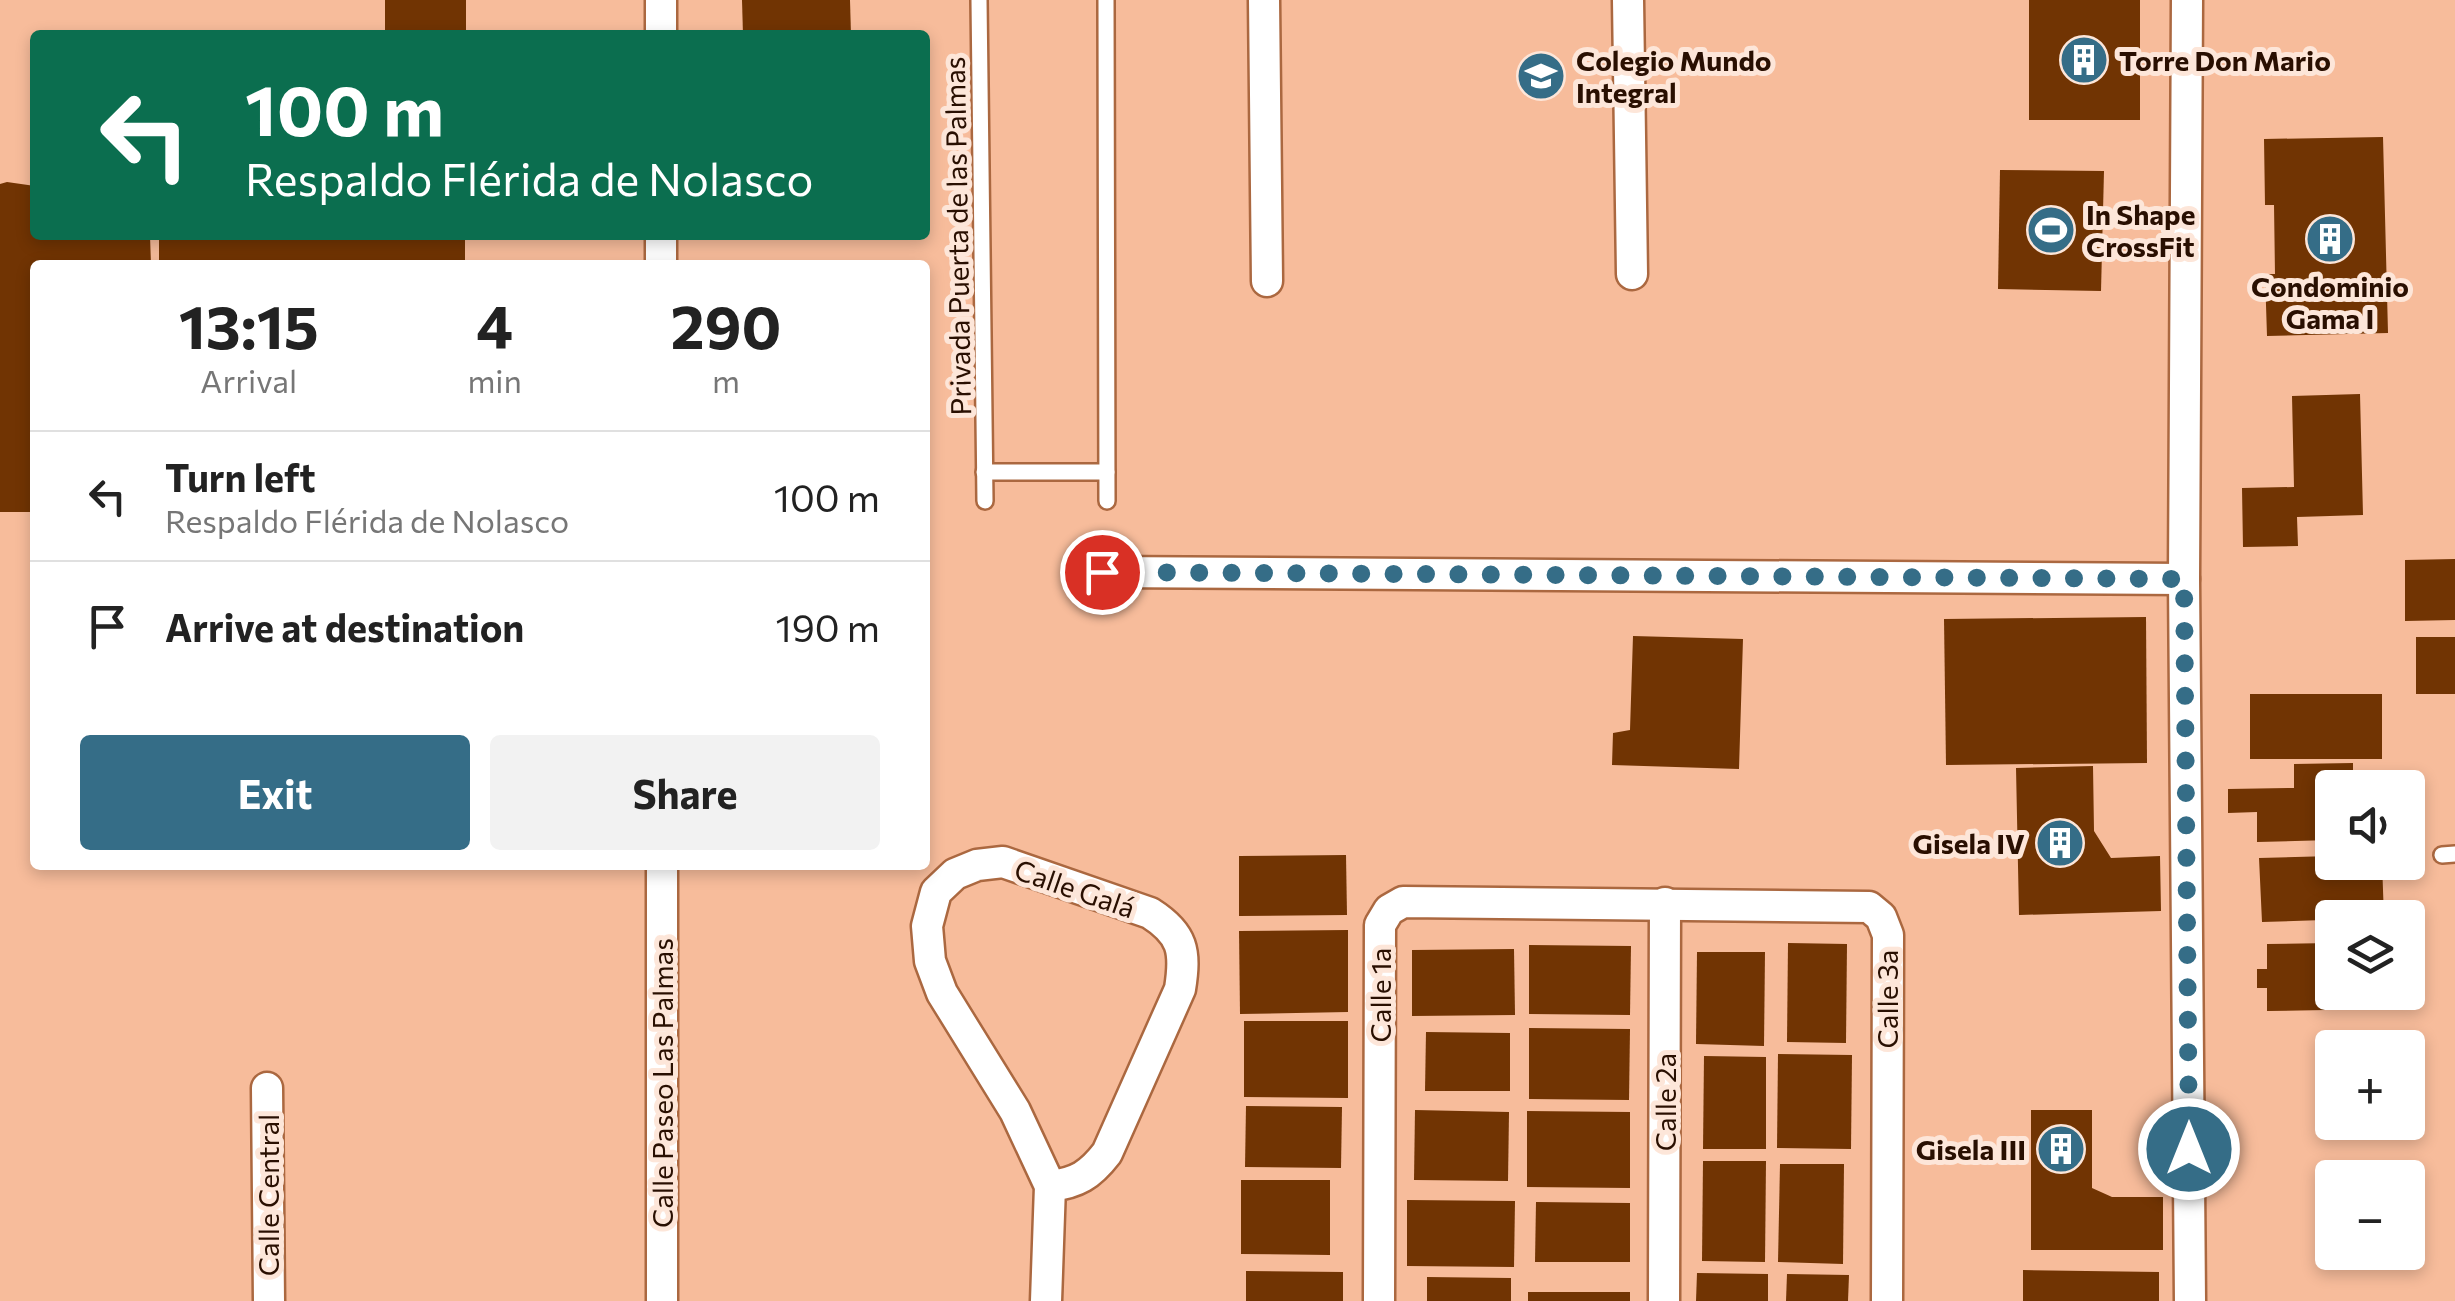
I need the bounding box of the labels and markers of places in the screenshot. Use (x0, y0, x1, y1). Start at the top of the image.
building icon: Torre Don Mario (2058, 34, 2110, 86)
place label: Colegio Mundo Integral (1576, 43, 1772, 109)
place label: Torre Don Mario (2119, 43, 2331, 77)
school or university icon: Colegio Mundo Integral (1515, 50, 1567, 102)
place label: In Shape CrossFit (2086, 197, 2195, 263)
sports icon: In Shape CrossFit (2025, 204, 2077, 256)
building icon: Condominio Gama I (2304, 213, 2356, 265)
place label: Condominio Gama I (2251, 269, 2409, 335)
pin (1060, 530, 1145, 615)
building icon: Gisela IV (2034, 817, 2086, 869)
place label: Gisela IV (1913, 826, 2025, 860)
building icon: Gisela III (2035, 1123, 2087, 1175)
place label: Gisela III (1916, 1132, 2026, 1166)

